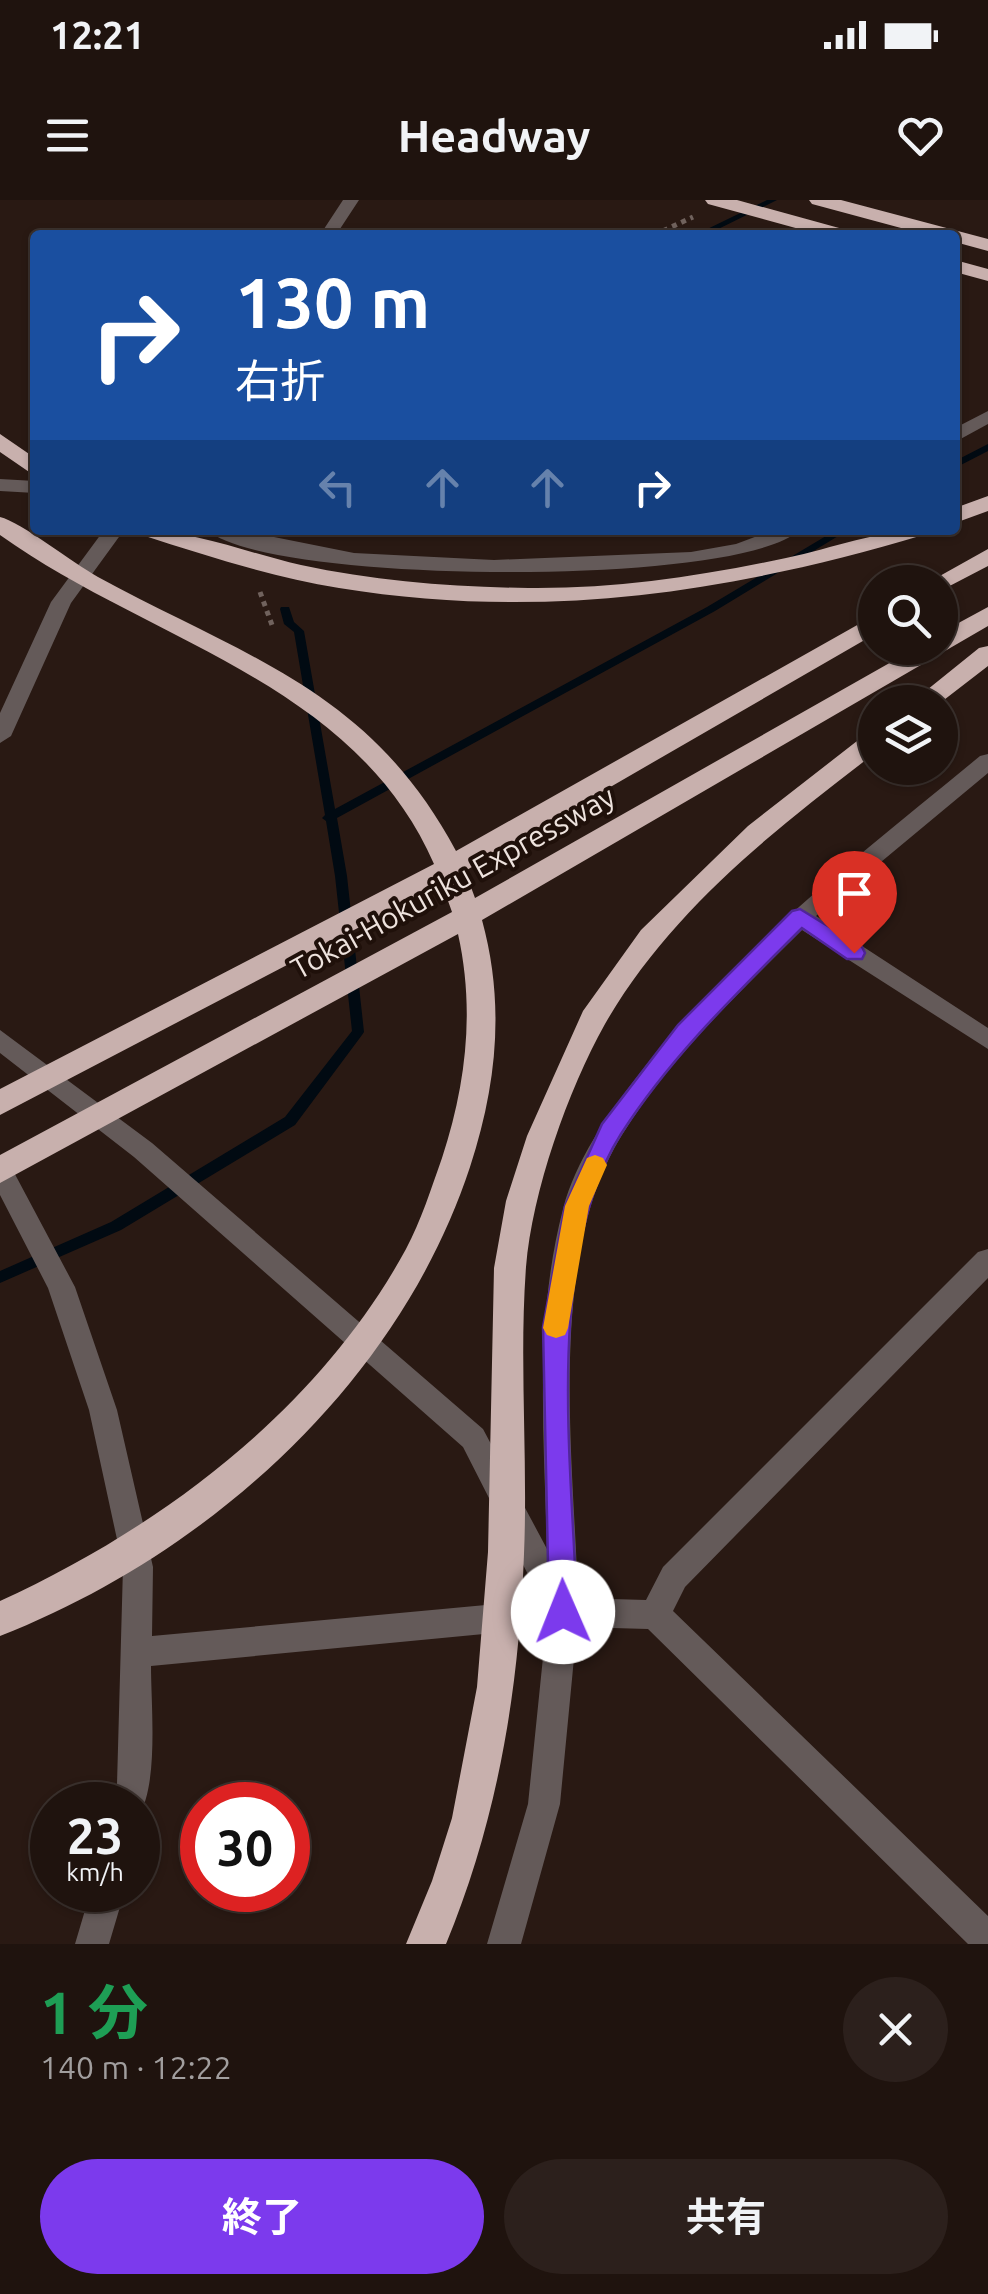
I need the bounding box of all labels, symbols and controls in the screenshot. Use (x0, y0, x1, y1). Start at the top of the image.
text: 12:21 (50, 14, 145, 56)
icon: menu (40, 108, 95, 163)
icon: heart (893, 108, 948, 163)
text: Headway (398, 110, 590, 161)
text: 130 m (235, 263, 430, 341)
icon: right (70, 270, 200, 400)
text: 右折 (235, 355, 325, 406)
icon: left (310, 460, 365, 515)
icon: ahead (415, 460, 470, 515)
icon: ahead (520, 460, 575, 515)
icon: right (625, 460, 680, 515)
map controls (858, 565, 958, 785)
button: search (858, 565, 958, 665)
button: layers (858, 685, 958, 785)
street label: Tokai-Hokuriku Expressway (285, 779, 620, 985)
pin (812, 851, 897, 954)
icon: arrive (827, 866, 882, 921)
position arrow (511, 1560, 615, 1664)
speed limit sign: 30 (180, 1782, 310, 1912)
text: 23 (67, 1807, 123, 1863)
text: km/h (66, 1858, 124, 1886)
button: close (843, 1977, 948, 2082)
text: 1 分 (40, 1978, 148, 2045)
text: 140 m · 12:22 (40, 2049, 232, 2085)
button: 終了 (40, 2159, 484, 2274)
button: 共有 (504, 2159, 948, 2274)

